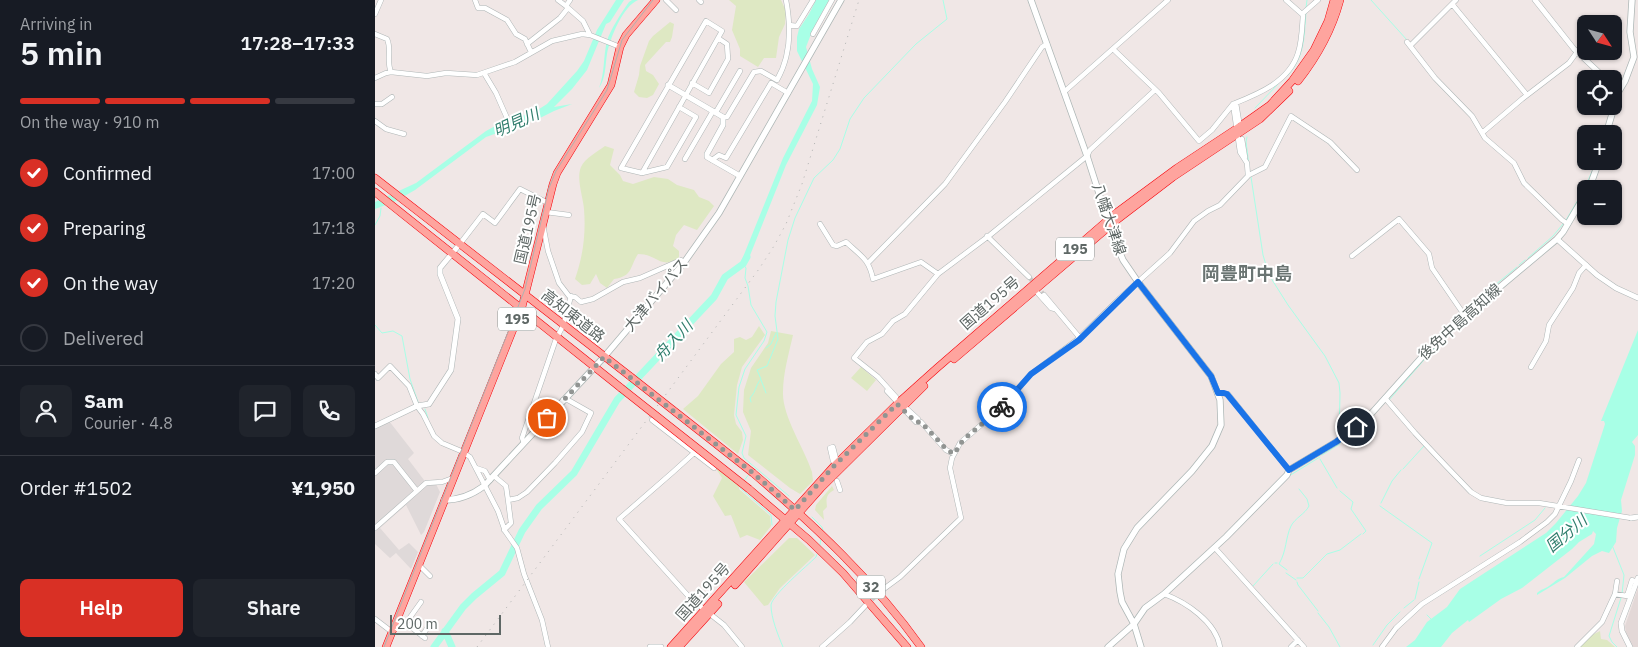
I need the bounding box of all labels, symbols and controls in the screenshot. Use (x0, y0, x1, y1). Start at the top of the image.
text: Arriving in (20, 14, 92, 34)
north arrow (1577, 15, 1623, 60)
map controls (1577, 15, 1622, 225)
text: 17:28–17:33 (241, 31, 355, 55)
text: 5 min (20, 32, 103, 74)
button: locate (1577, 70, 1622, 115)
water label: 明見川 (490, 102, 544, 141)
text: On the way · 910 m (20, 112, 159, 132)
button: + (1577, 125, 1622, 170)
icon: check (20, 159, 48, 187)
text: Confirmed (63, 161, 152, 185)
text: 17:00 (312, 163, 355, 183)
street label: 八幡大津線 (1088, 180, 1131, 257)
button: − (1577, 180, 1622, 225)
street label: 国道195号 (510, 192, 545, 266)
icon: check (20, 214, 48, 242)
text: Preparing (63, 216, 145, 240)
text: 17:18 (312, 218, 355, 238)
road number: 195 (1056, 238, 1094, 260)
street label: 大津バイパス (620, 254, 692, 335)
district label: 岡豊町中島 (1202, 262, 1292, 285)
icon: check (20, 269, 48, 297)
text: On the way (63, 271, 158, 295)
street label: 国道195号 (956, 272, 1023, 333)
text: 17:20 (312, 273, 355, 293)
street label: 後免中島高知線 (1414, 279, 1505, 364)
street label: 高知東道路 (538, 285, 609, 346)
road number: 195 (498, 308, 536, 330)
water label: 舟入川 (649, 314, 698, 364)
text: Delivered (63, 326, 144, 350)
courier (977, 382, 1027, 432)
button: person (20, 385, 72, 437)
button: chat (239, 385, 291, 437)
button: phone (303, 385, 355, 437)
text: Sam (84, 389, 124, 413)
icon: bike (988, 393, 1016, 421)
pin (526, 397, 568, 439)
icon: bag (533, 404, 561, 432)
pin (1335, 406, 1377, 448)
text: Courier · 4.8 (84, 413, 173, 433)
icon: home (1342, 413, 1370, 441)
text: Order #1502 (20, 476, 132, 500)
text: ¥1,950 (291, 476, 355, 500)
water label: 国分川 (1541, 509, 1592, 556)
street label: 国道195号 (671, 559, 734, 625)
road number: 32 (857, 576, 885, 598)
button: Help (20, 579, 183, 637)
button: Share (193, 579, 355, 637)
scale bar (390, 612, 501, 635)
text: 200 m (397, 615, 438, 633)

